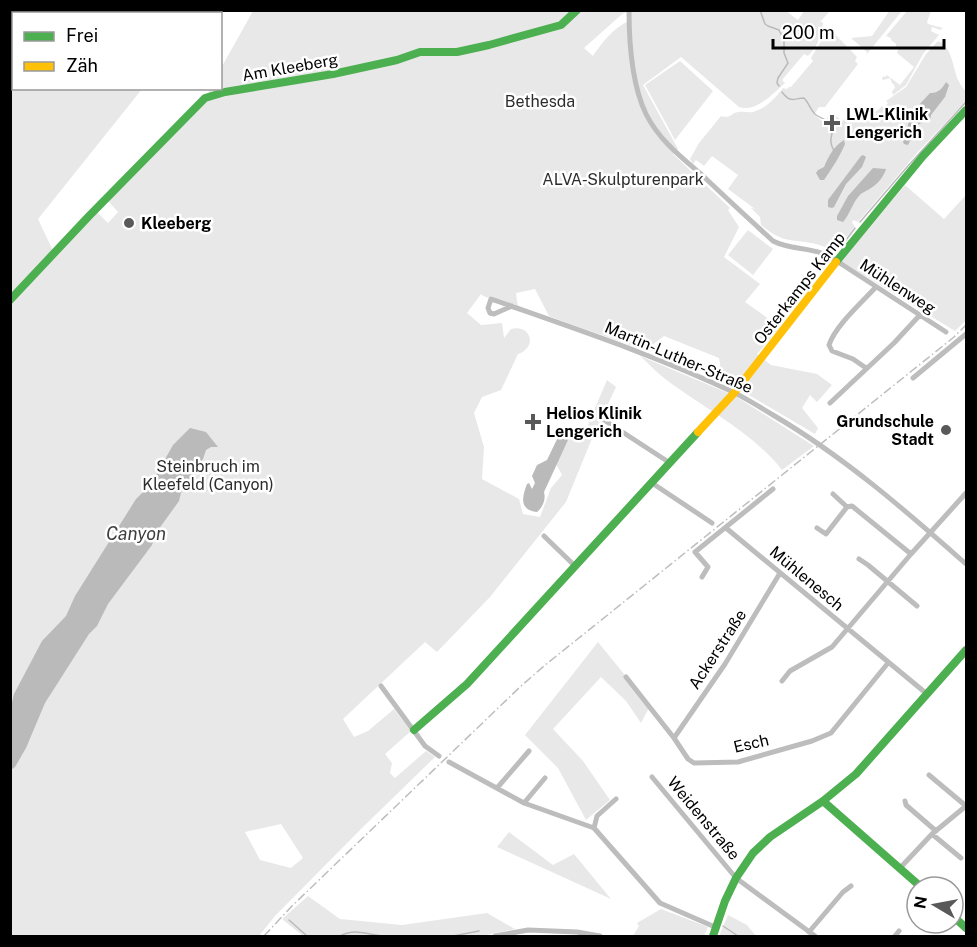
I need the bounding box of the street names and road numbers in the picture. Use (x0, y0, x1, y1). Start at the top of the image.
street label: Am Kleeberg (241, 50, 340, 85)
street label: Osterkamps Kamp (750, 229, 849, 348)
street label: Mühlenweg (856, 255, 939, 318)
street label: Martin-Luther-Straße (602, 318, 756, 397)
street label: Mühlenesch (766, 542, 847, 615)
street label: Ackerstraße (685, 606, 750, 693)
street label: Esch (732, 730, 771, 757)
street label: Weidenstraße (663, 773, 744, 864)

